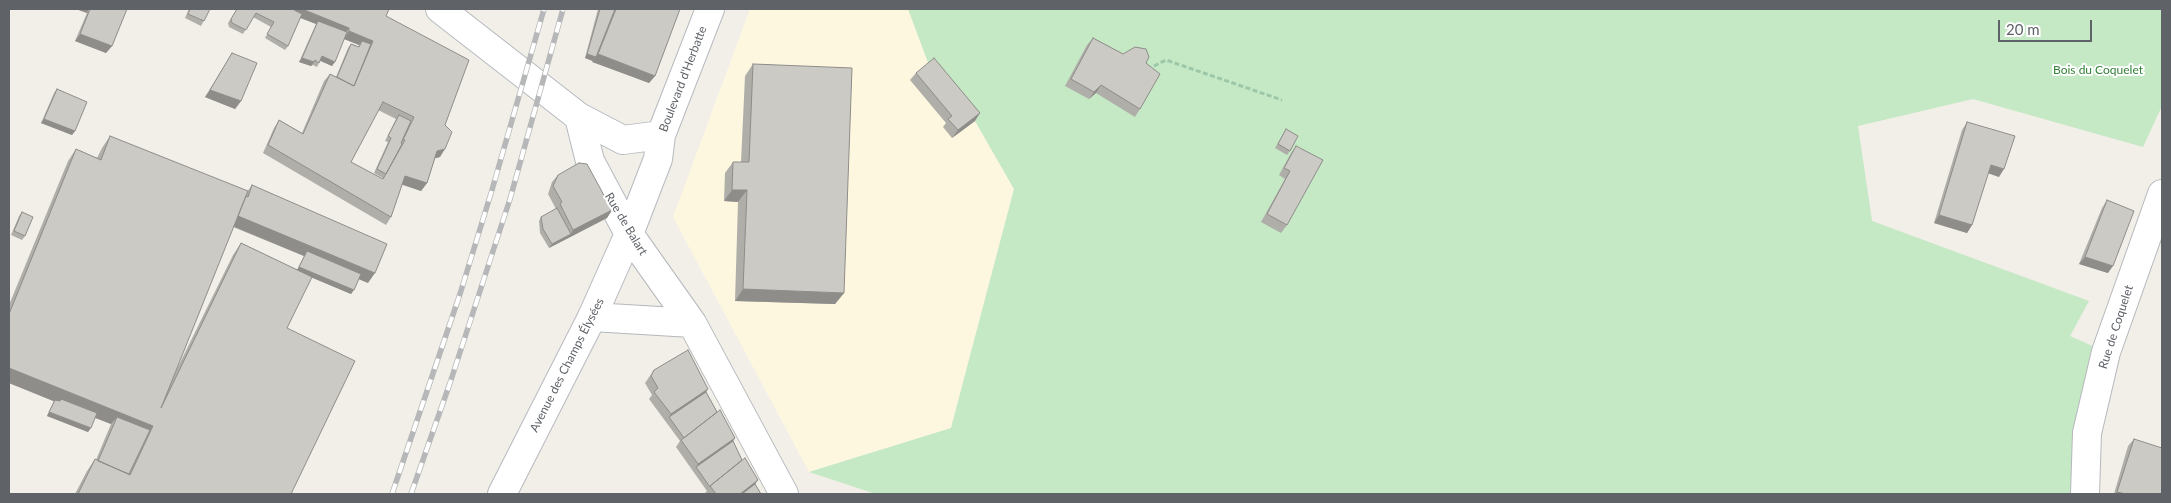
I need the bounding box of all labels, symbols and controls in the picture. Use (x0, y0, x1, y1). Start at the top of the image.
scale bar (2001, 10, 2095, 42)
text: 20 m (2006, 20, 2040, 38)
street label: Boulevard d'Herbatte (656, 24, 710, 134)
park label: Bois du Coquelet (2053, 63, 2143, 77)
street label: Rue de Balart (602, 190, 650, 258)
street label: Rue de Coquelet (2096, 283, 2136, 371)
street label: Avenue des Champs Élysées (527, 296, 607, 434)

